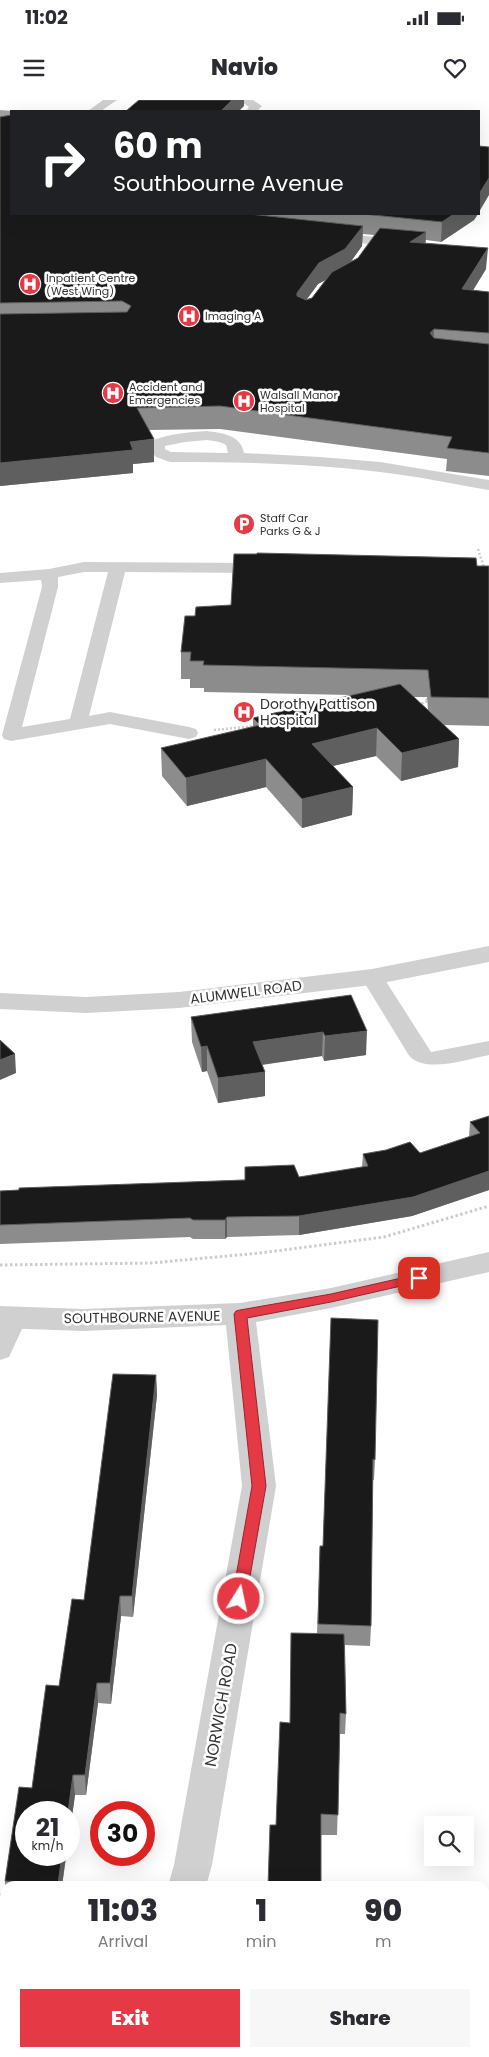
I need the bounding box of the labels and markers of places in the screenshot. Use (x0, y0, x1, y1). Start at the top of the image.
place label: Inpatient Centre (West Wing) (46, 270, 136, 299)
hospital icon: Inpatient Centre (West Wing) (18, 272, 42, 296)
hospital icon: Imaging A (177, 304, 201, 328)
place label: Imaging A (205, 308, 262, 324)
place label: Accident and Emergencies (129, 379, 203, 408)
hospital icon: Accident and Emergencies (101, 381, 125, 405)
place label: Walsall Manor Hospital (260, 387, 338, 416)
hospital icon: Walsall Manor Hospital (232, 389, 256, 413)
place label: Staff Car Parks G & J (260, 510, 321, 539)
parking icon: Staff Car Parks G & J (232, 512, 256, 536)
place label: Dorothy Pattison Hospital (260, 694, 375, 730)
hospital icon: Dorothy Pattison Hospital (232, 700, 256, 724)
pin (398, 1257, 440, 1299)

